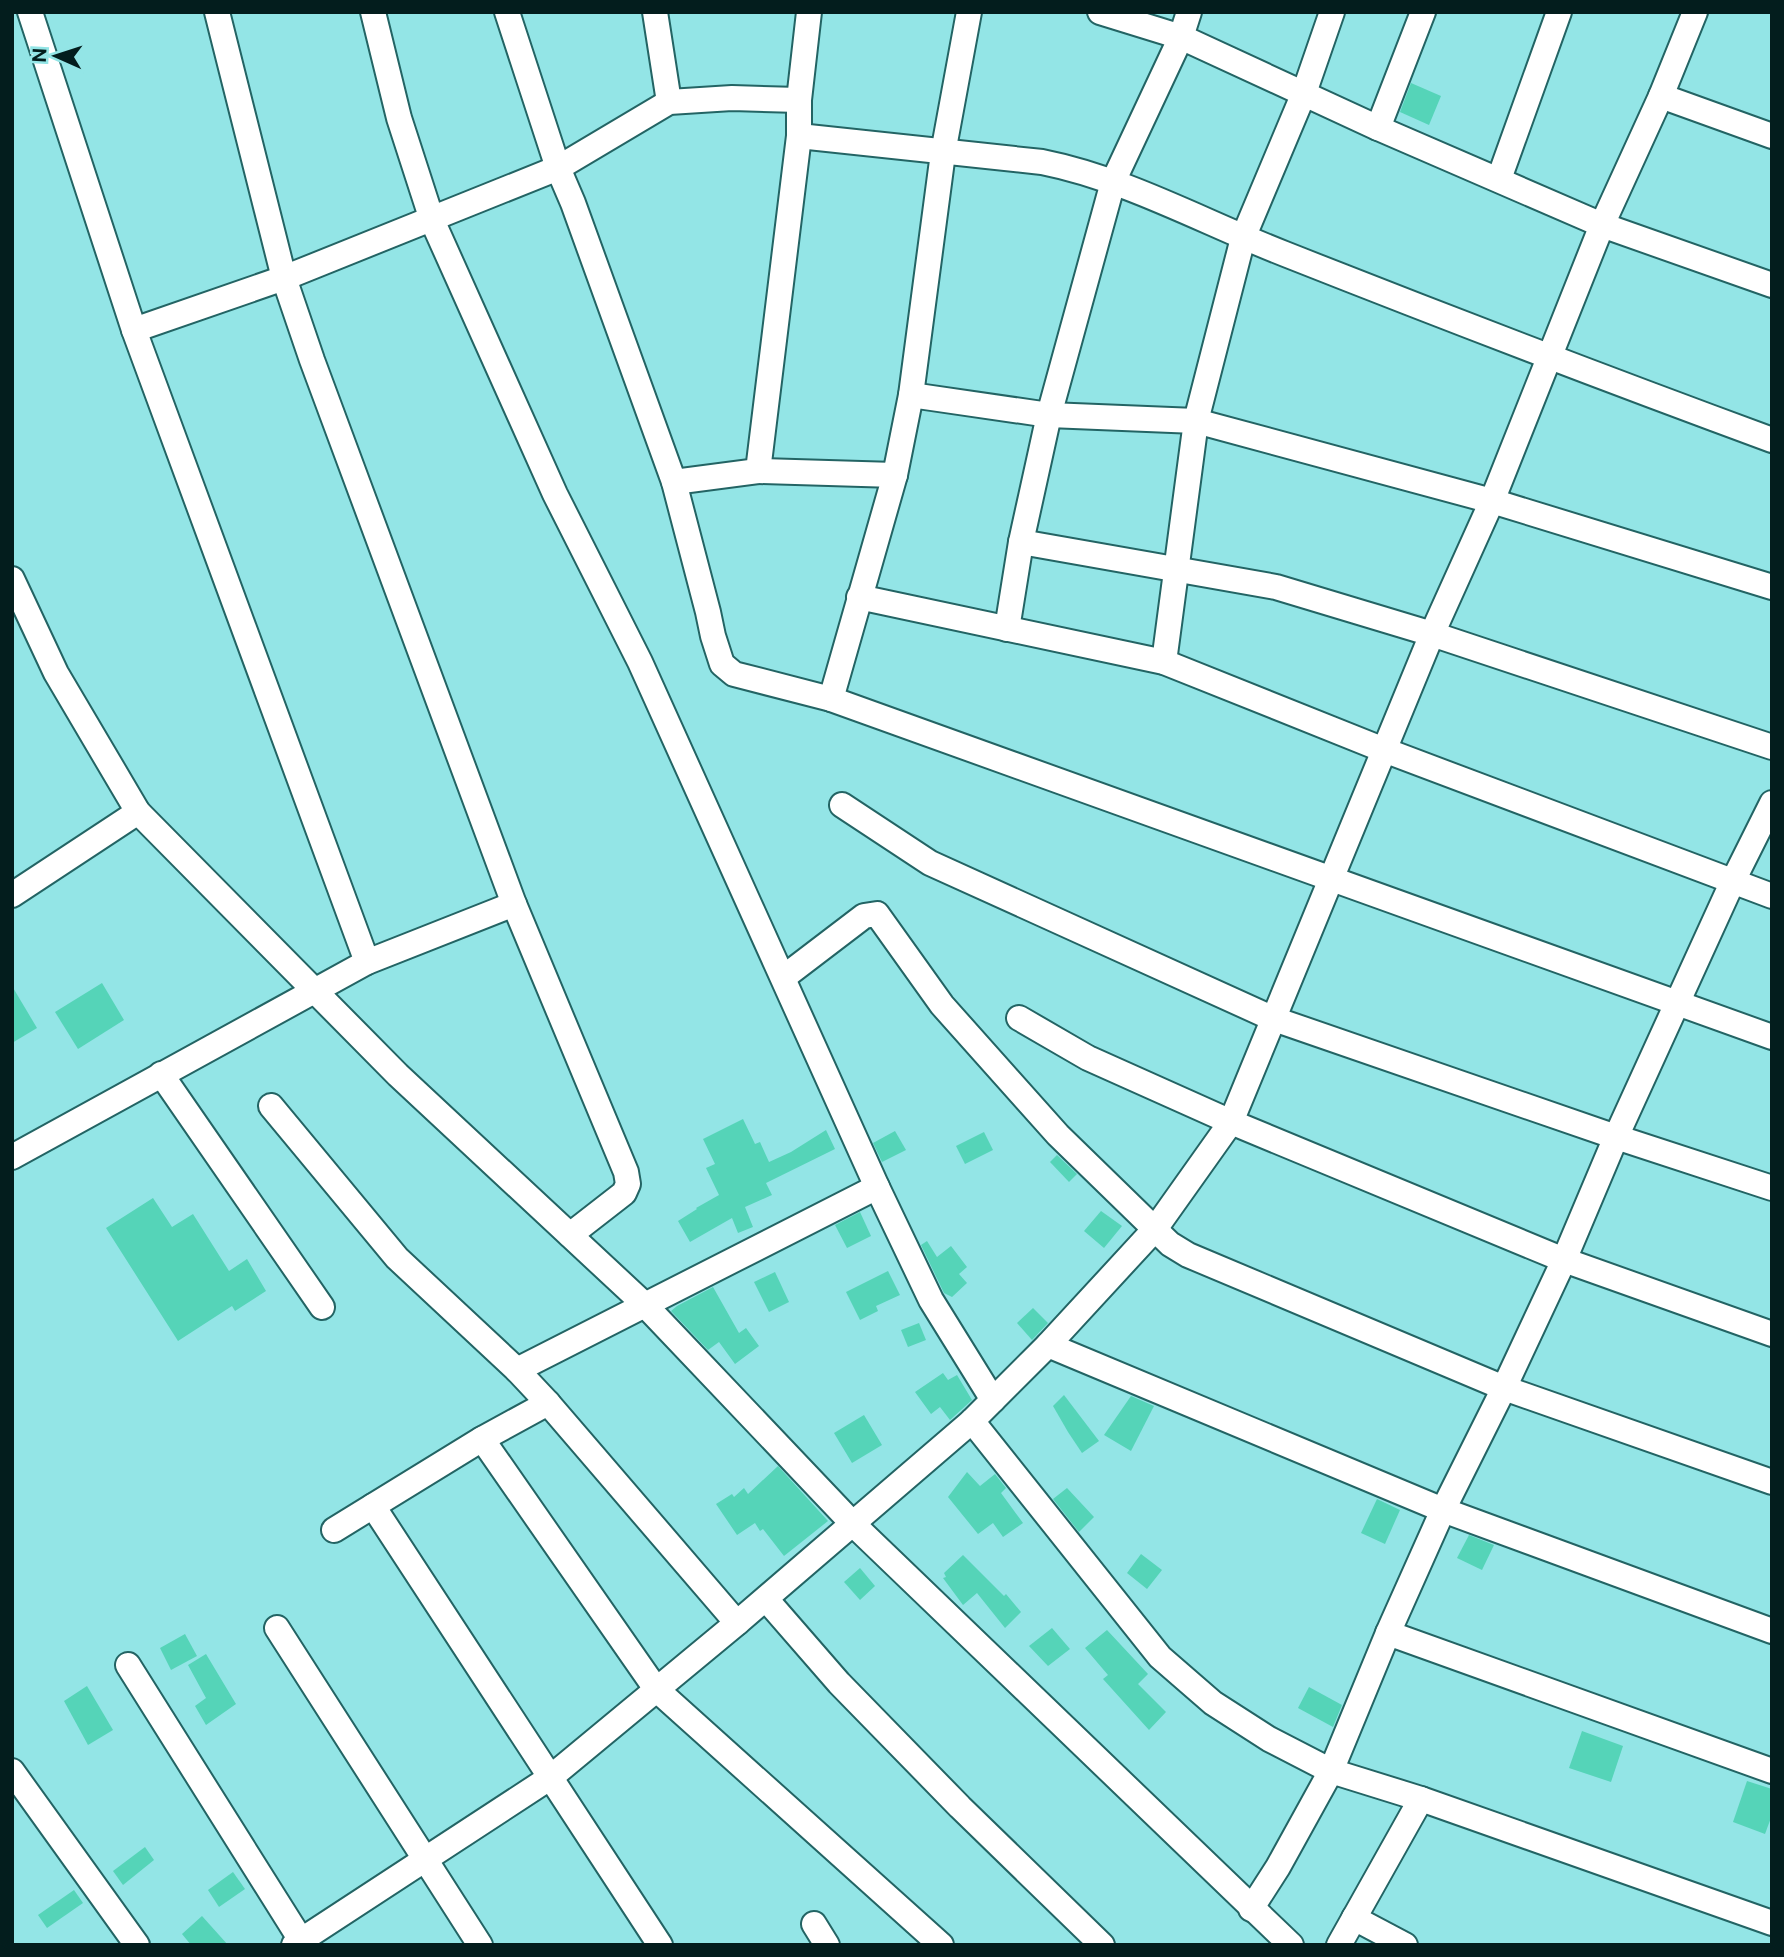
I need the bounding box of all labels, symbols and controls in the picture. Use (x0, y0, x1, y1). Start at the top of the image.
north arrow (21, 21, 91, 91)
text: N (28, 47, 50, 63)

